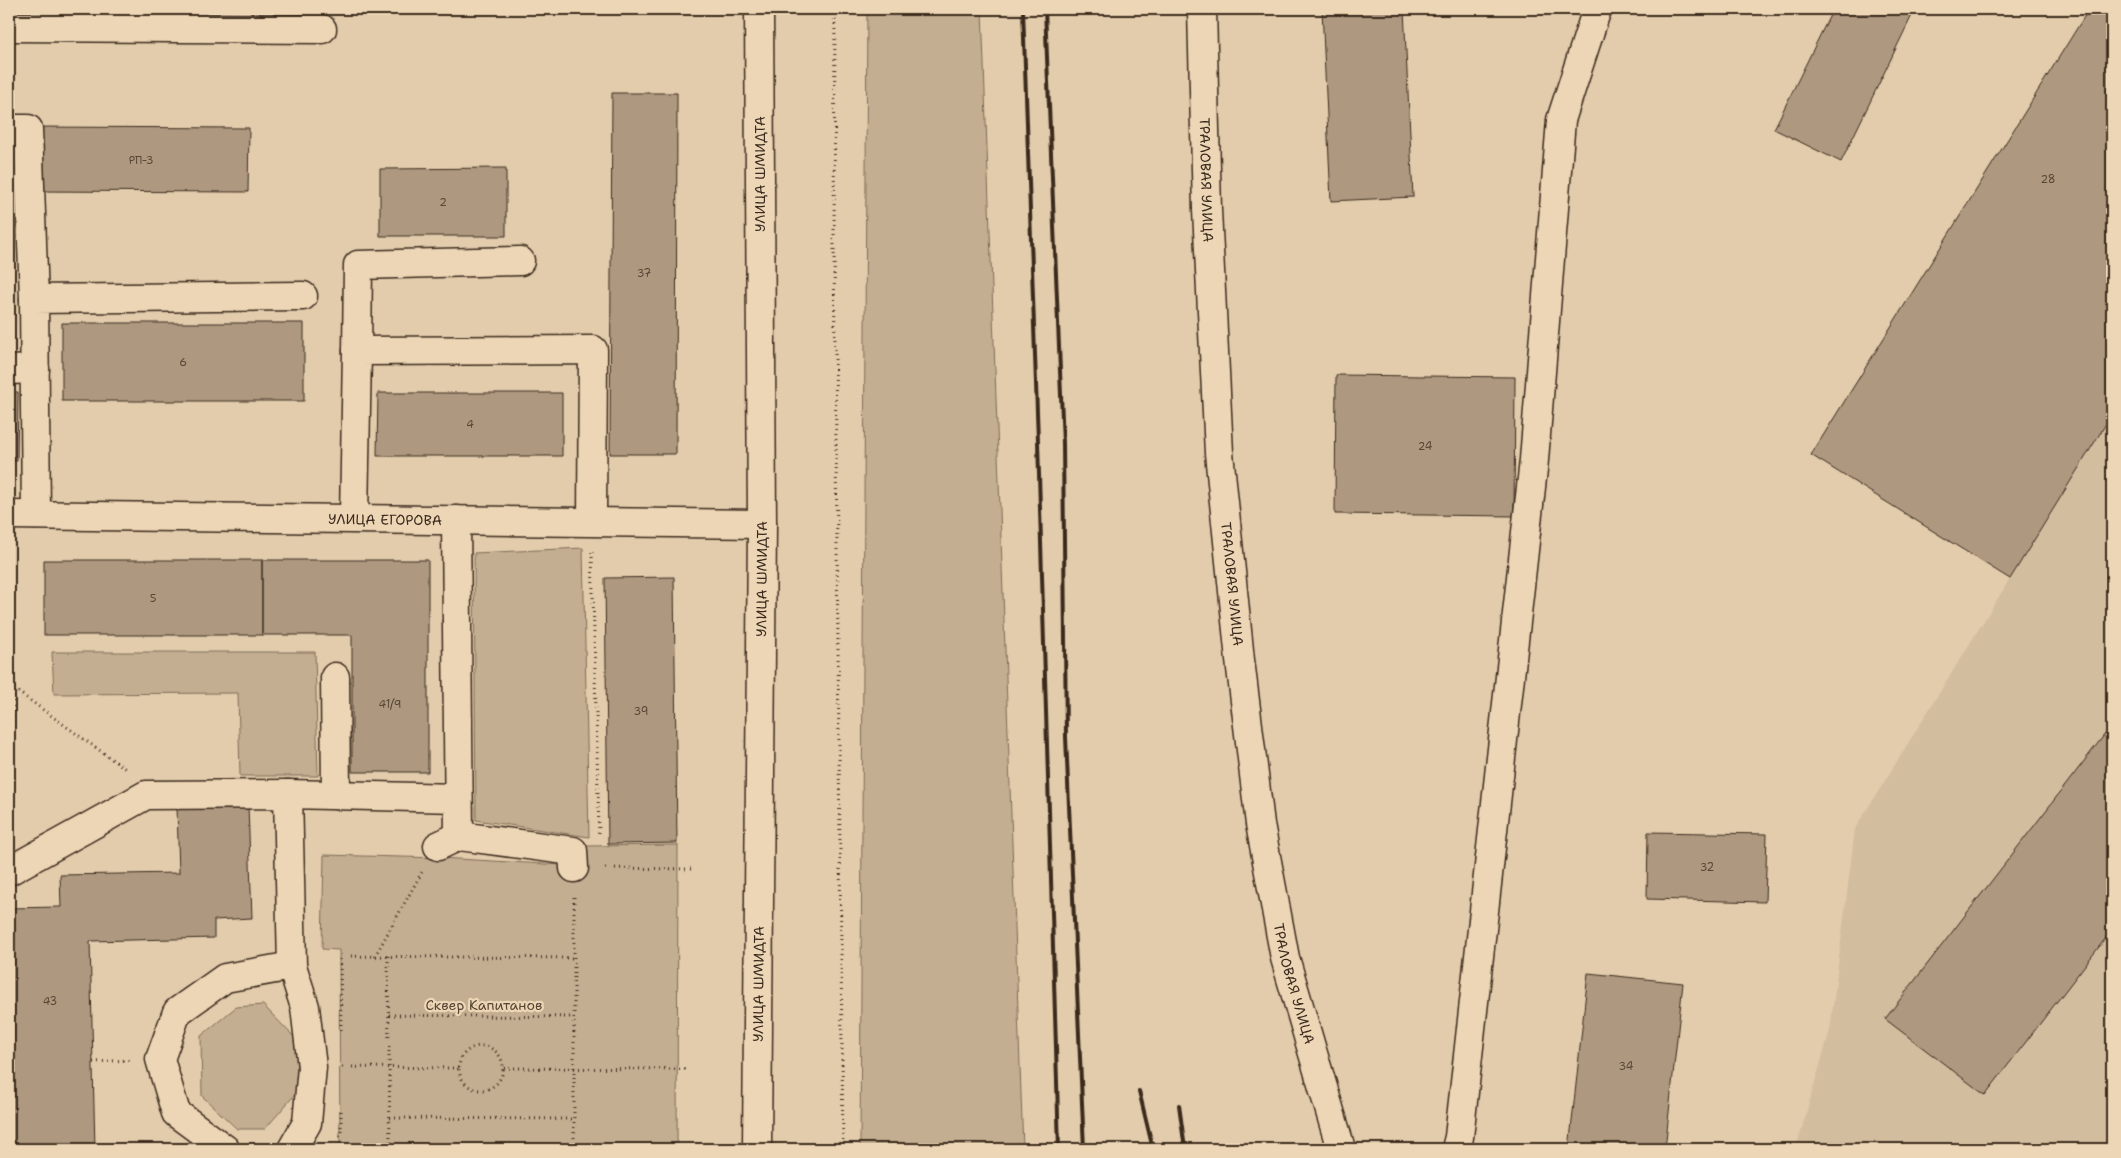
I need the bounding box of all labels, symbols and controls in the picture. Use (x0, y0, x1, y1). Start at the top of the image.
street label: УЛИЦА ШМИДТА (751, 116, 769, 232)
street label: ТРАЛОВАЯ УЛИЦА (1196, 118, 1218, 243)
house number: РП-3 (129, 153, 153, 168)
house number: 28 (2040, 172, 2056, 187)
house number: 2 (439, 195, 447, 210)
house number: 37 (637, 266, 652, 281)
house number: 6 (179, 355, 187, 370)
house number: 4 (466, 417, 474, 432)
house number: 24 (1418, 439, 1433, 454)
street label: УЛИЦА ЕГОРОВА (328, 510, 442, 529)
street label: УЛИЦА ШМИДТА (752, 521, 771, 637)
street label: ТРАЛОВАЯ УЛИЦА (1217, 521, 1248, 647)
house number: 5 (150, 591, 157, 606)
house number: 41/9 (378, 697, 402, 712)
house number: 39 (634, 704, 648, 719)
house number: 32 (1700, 860, 1714, 875)
street label: ТРАЛОВАЯ УЛИЦА (1270, 922, 1319, 1046)
street label: УЛИЦА ШМИДТА (749, 926, 768, 1042)
house number: 43 (43, 994, 57, 1009)
park label: Сквер Капитанов (426, 996, 542, 1014)
house number: 34 (1619, 1059, 1634, 1074)

